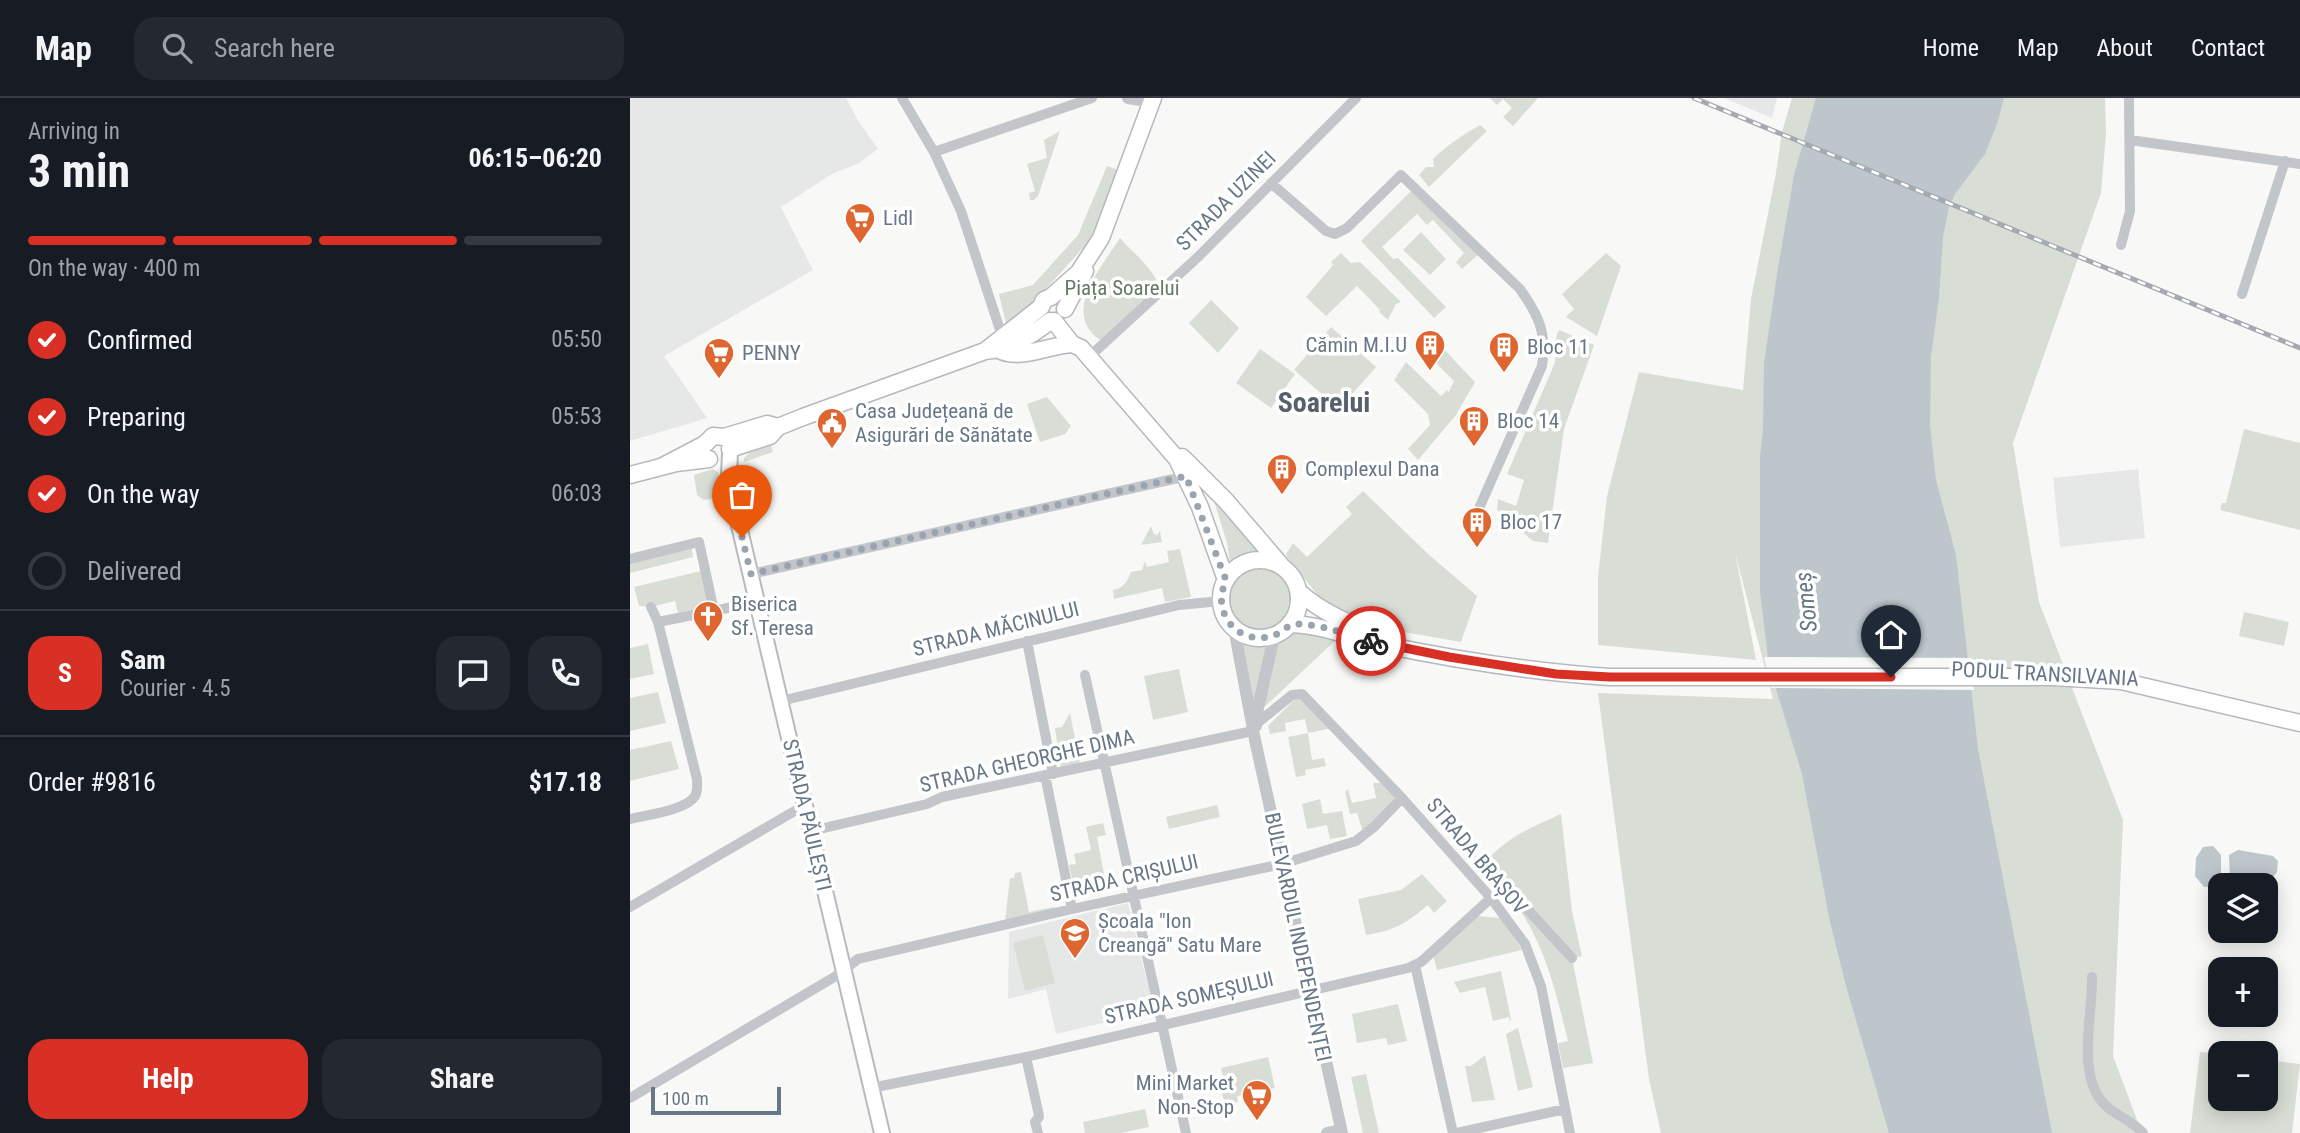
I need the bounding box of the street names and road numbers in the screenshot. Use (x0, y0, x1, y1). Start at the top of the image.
street label: STRADA UZINEI (1171, 146, 1281, 256)
street label: STRADA MĂCINULUI (910, 597, 1082, 661)
street label: PODUL TRANSILVANIA (1951, 657, 2139, 691)
street label: STRADA GHEORGHE DIMA (917, 725, 1137, 797)
street label: STRADA PĂULEȘTI (778, 737, 836, 893)
street label: STRADA BRAȘOV (1422, 793, 1532, 919)
street label: BULEVARDUL INDEPENDENȚEI (1259, 810, 1336, 1064)
street label: STRADA CRIȘULUI (1048, 849, 1200, 907)
street label: STRADA SOMEȘULUI (1102, 967, 1276, 1029)

